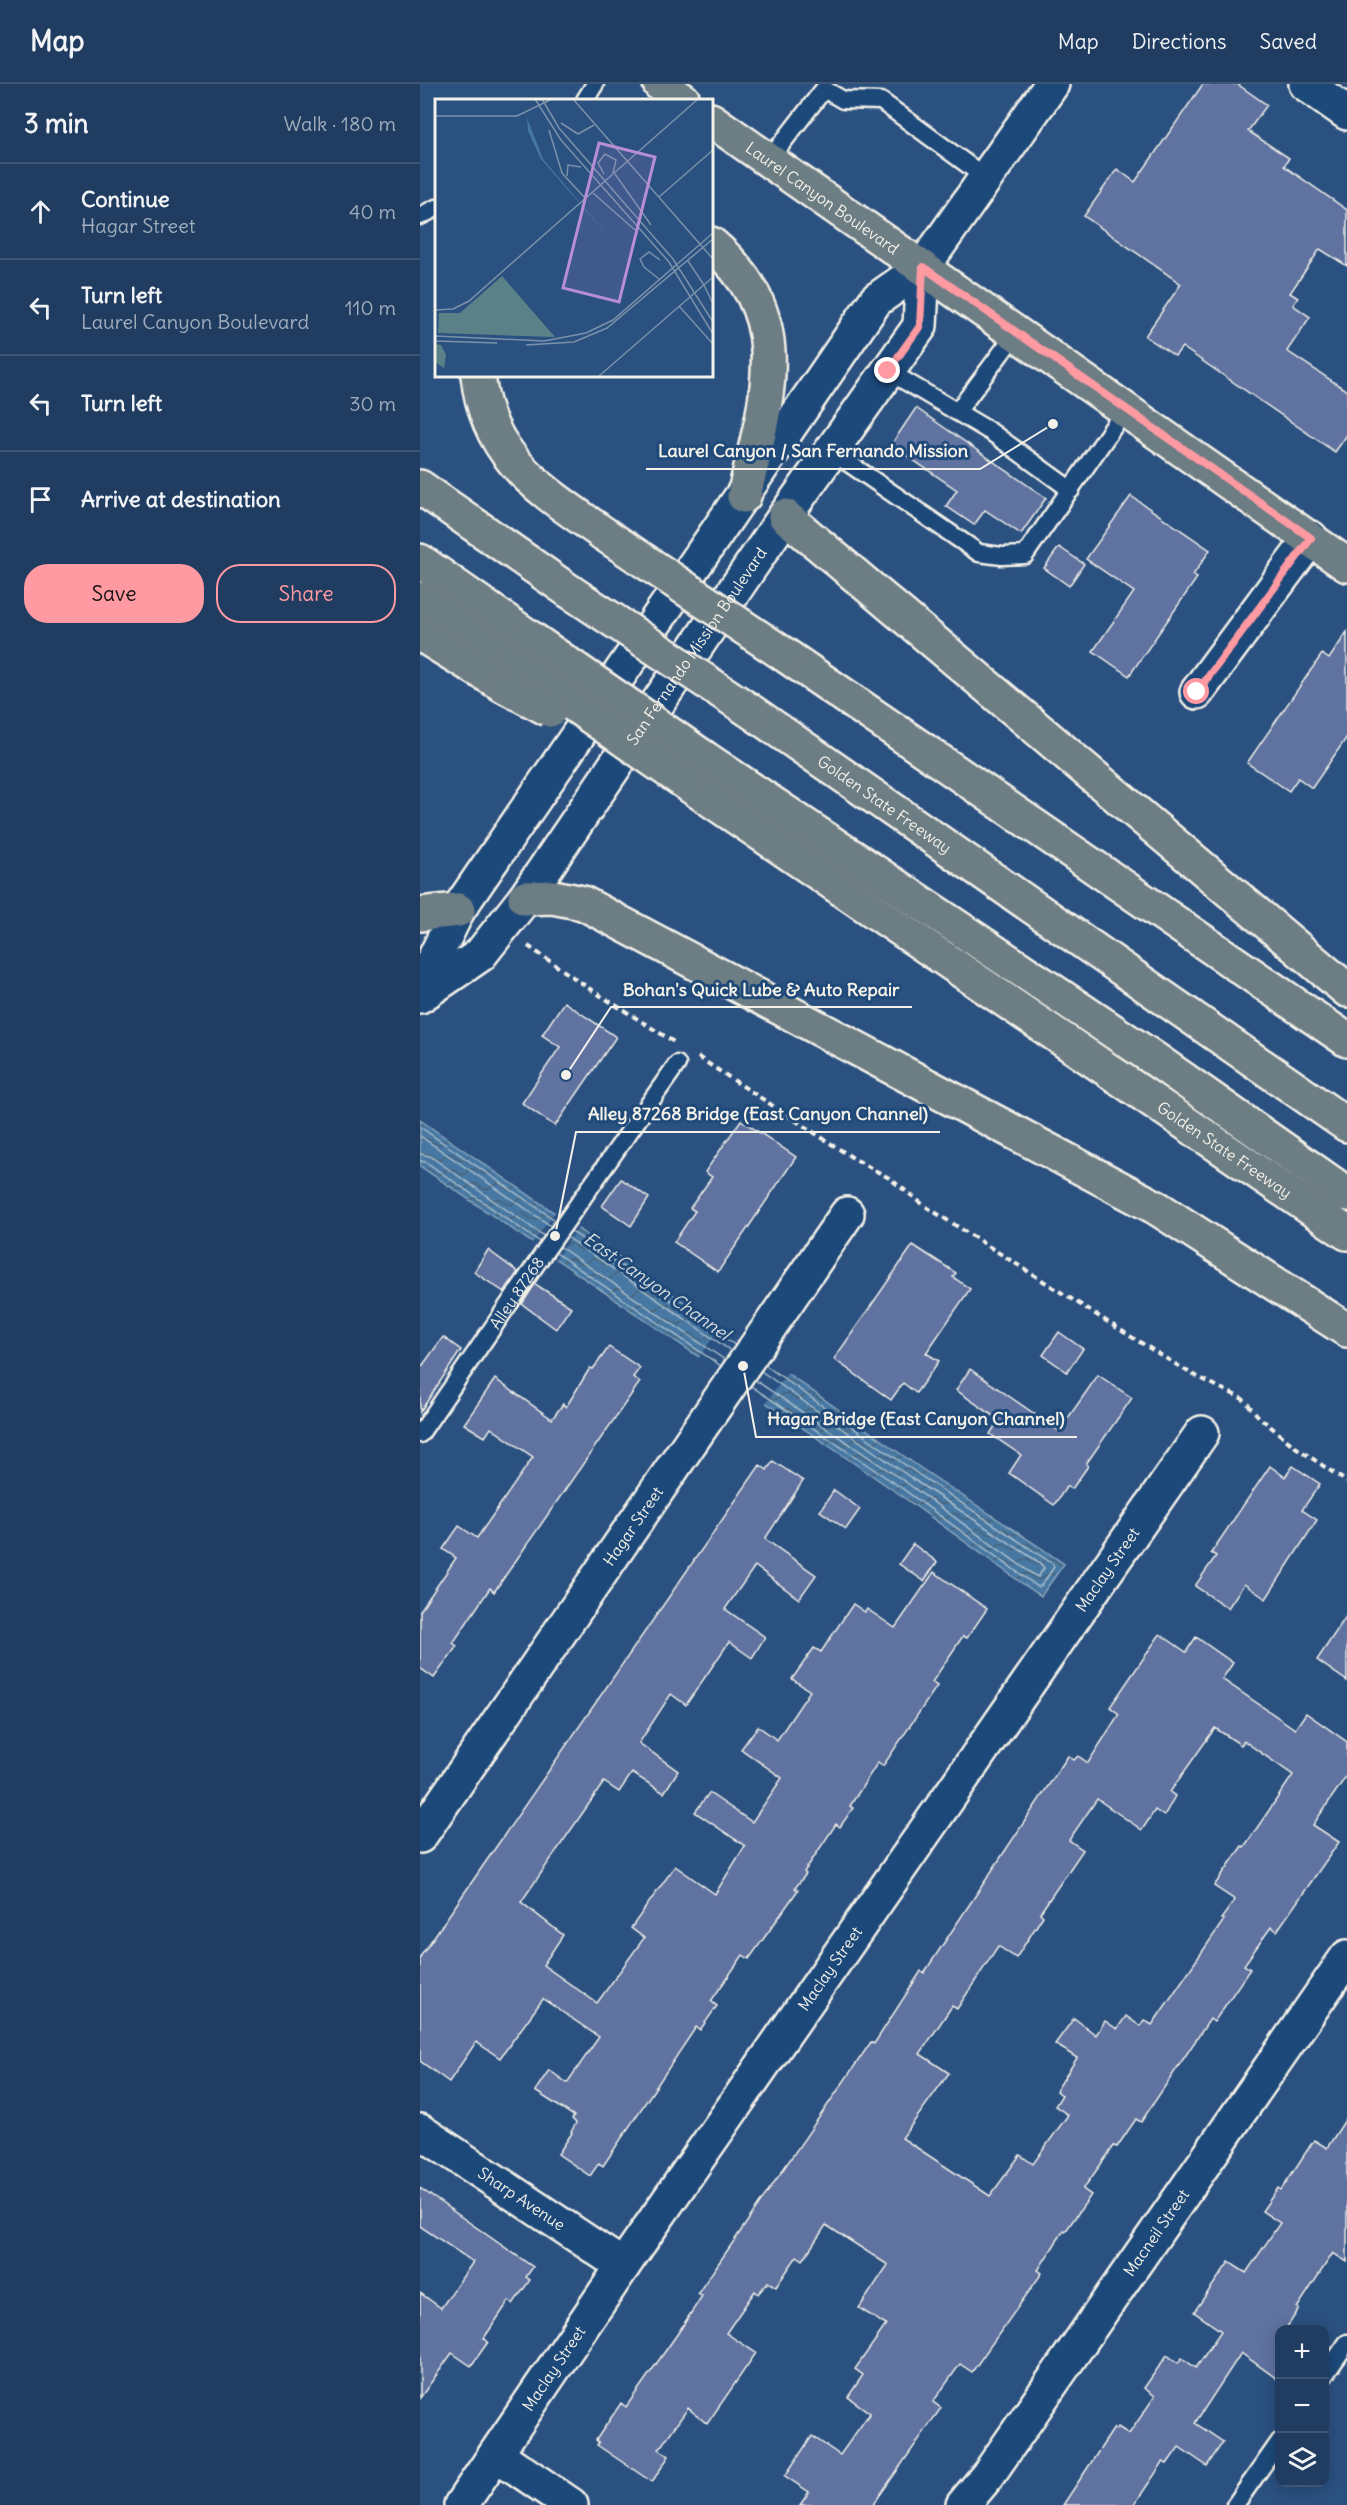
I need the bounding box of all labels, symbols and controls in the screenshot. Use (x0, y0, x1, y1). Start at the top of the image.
text: Map (30, 23, 84, 59)
text: Map (1058, 28, 1099, 55)
text: Directions (1132, 28, 1226, 55)
text: Saved (1259, 28, 1317, 55)
inset map (435, 99, 712, 376)
text: 3 min (24, 107, 89, 140)
text: Walk · 180 m (284, 111, 396, 136)
street label: Laurel Canyon Boulevard (742, 137, 903, 259)
text: Continue (81, 185, 170, 213)
icon: ahead (24, 195, 57, 228)
text: 40 m (349, 199, 396, 224)
text: Hagar Street (81, 213, 196, 238)
text: Turn left (81, 281, 162, 309)
icon: left (24, 291, 57, 324)
text: 110 m (345, 295, 396, 320)
text: Laurel Canyon Boulevard (81, 309, 309, 334)
route end (874, 357, 900, 383)
icon: left (24, 387, 57, 420)
text: Turn left (81, 389, 162, 417)
text: 30 m (349, 391, 396, 416)
callout: Laurel Canyon / San Fernando Mission (646, 433, 980, 469)
text: Laurel Canyon / San Fernando Mission (658, 439, 969, 462)
icon: arrive (24, 483, 57, 516)
text: Arrive at destination (81, 485, 281, 513)
street label: San Fernando Mission Boulevard (622, 543, 771, 749)
button: Save (24, 564, 204, 623)
button: Share (216, 564, 396, 623)
route start (1183, 678, 1209, 704)
street label: Golden State Freeway (814, 751, 955, 857)
callout: Bohan's Quick Lube & Auto Repair (611, 971, 912, 1007)
text: Bohan's Quick Lube & Auto Repair (623, 978, 900, 1001)
callout: Alley 87268 Bridge (East Canyon Channel) (576, 1096, 940, 1132)
street label: Golden State Freeway (1154, 1097, 1296, 1203)
text: Alley 87268 Bridge (East Canyon Channel) (588, 1102, 928, 1125)
water label: East Canyon Channel (579, 1227, 737, 1347)
street label: Alley 87268 (485, 1253, 548, 1333)
callout: Hagar Bridge (East Canyon Channel) (756, 1401, 1077, 1437)
text: Hagar Bridge (East Canyon Channel) (767, 1407, 1065, 1430)
street label: Hagar Street (599, 1482, 667, 1569)
street label: Maclay Street (1071, 1523, 1144, 1616)
street label: Maclay Street (793, 1922, 866, 2015)
street label: Sharp Avenue (474, 2162, 569, 2235)
street label: Macneil Street (1119, 2185, 1194, 2280)
street label: Maclay Street (518, 2322, 590, 2415)
map controls (1275, 2325, 1329, 2487)
button: + (1275, 2325, 1329, 2379)
button: − (1275, 2379, 1329, 2433)
button: layers (1275, 2433, 1329, 2487)

